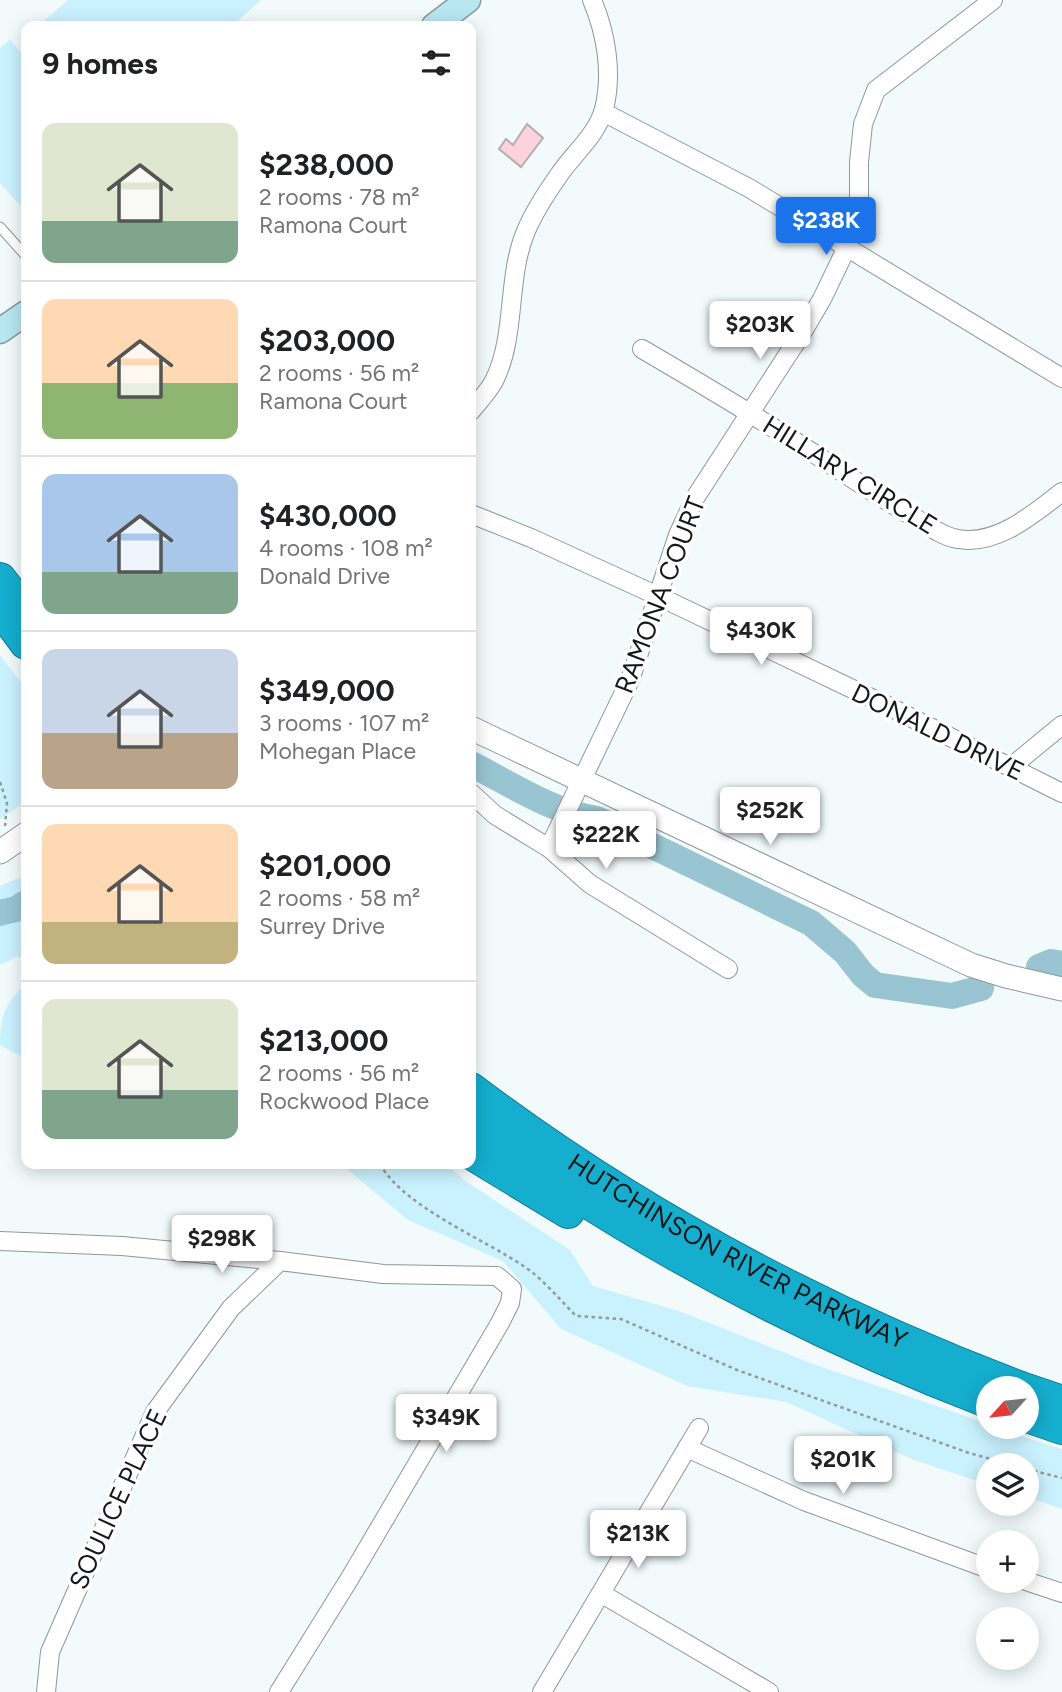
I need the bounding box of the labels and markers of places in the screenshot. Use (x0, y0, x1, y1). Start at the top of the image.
pin: $238K (777, 198, 875, 257)
pin: $203K (711, 302, 809, 361)
pin: $430K (712, 608, 810, 667)
pin: $252K (721, 788, 819, 847)
pin: $222K (557, 812, 655, 871)
pin: $298K (173, 1216, 271, 1275)
pin: $349K (397, 1394, 495, 1454)
pin: $201K (794, 1436, 892, 1496)
pin: $213K (589, 1510, 687, 1570)

